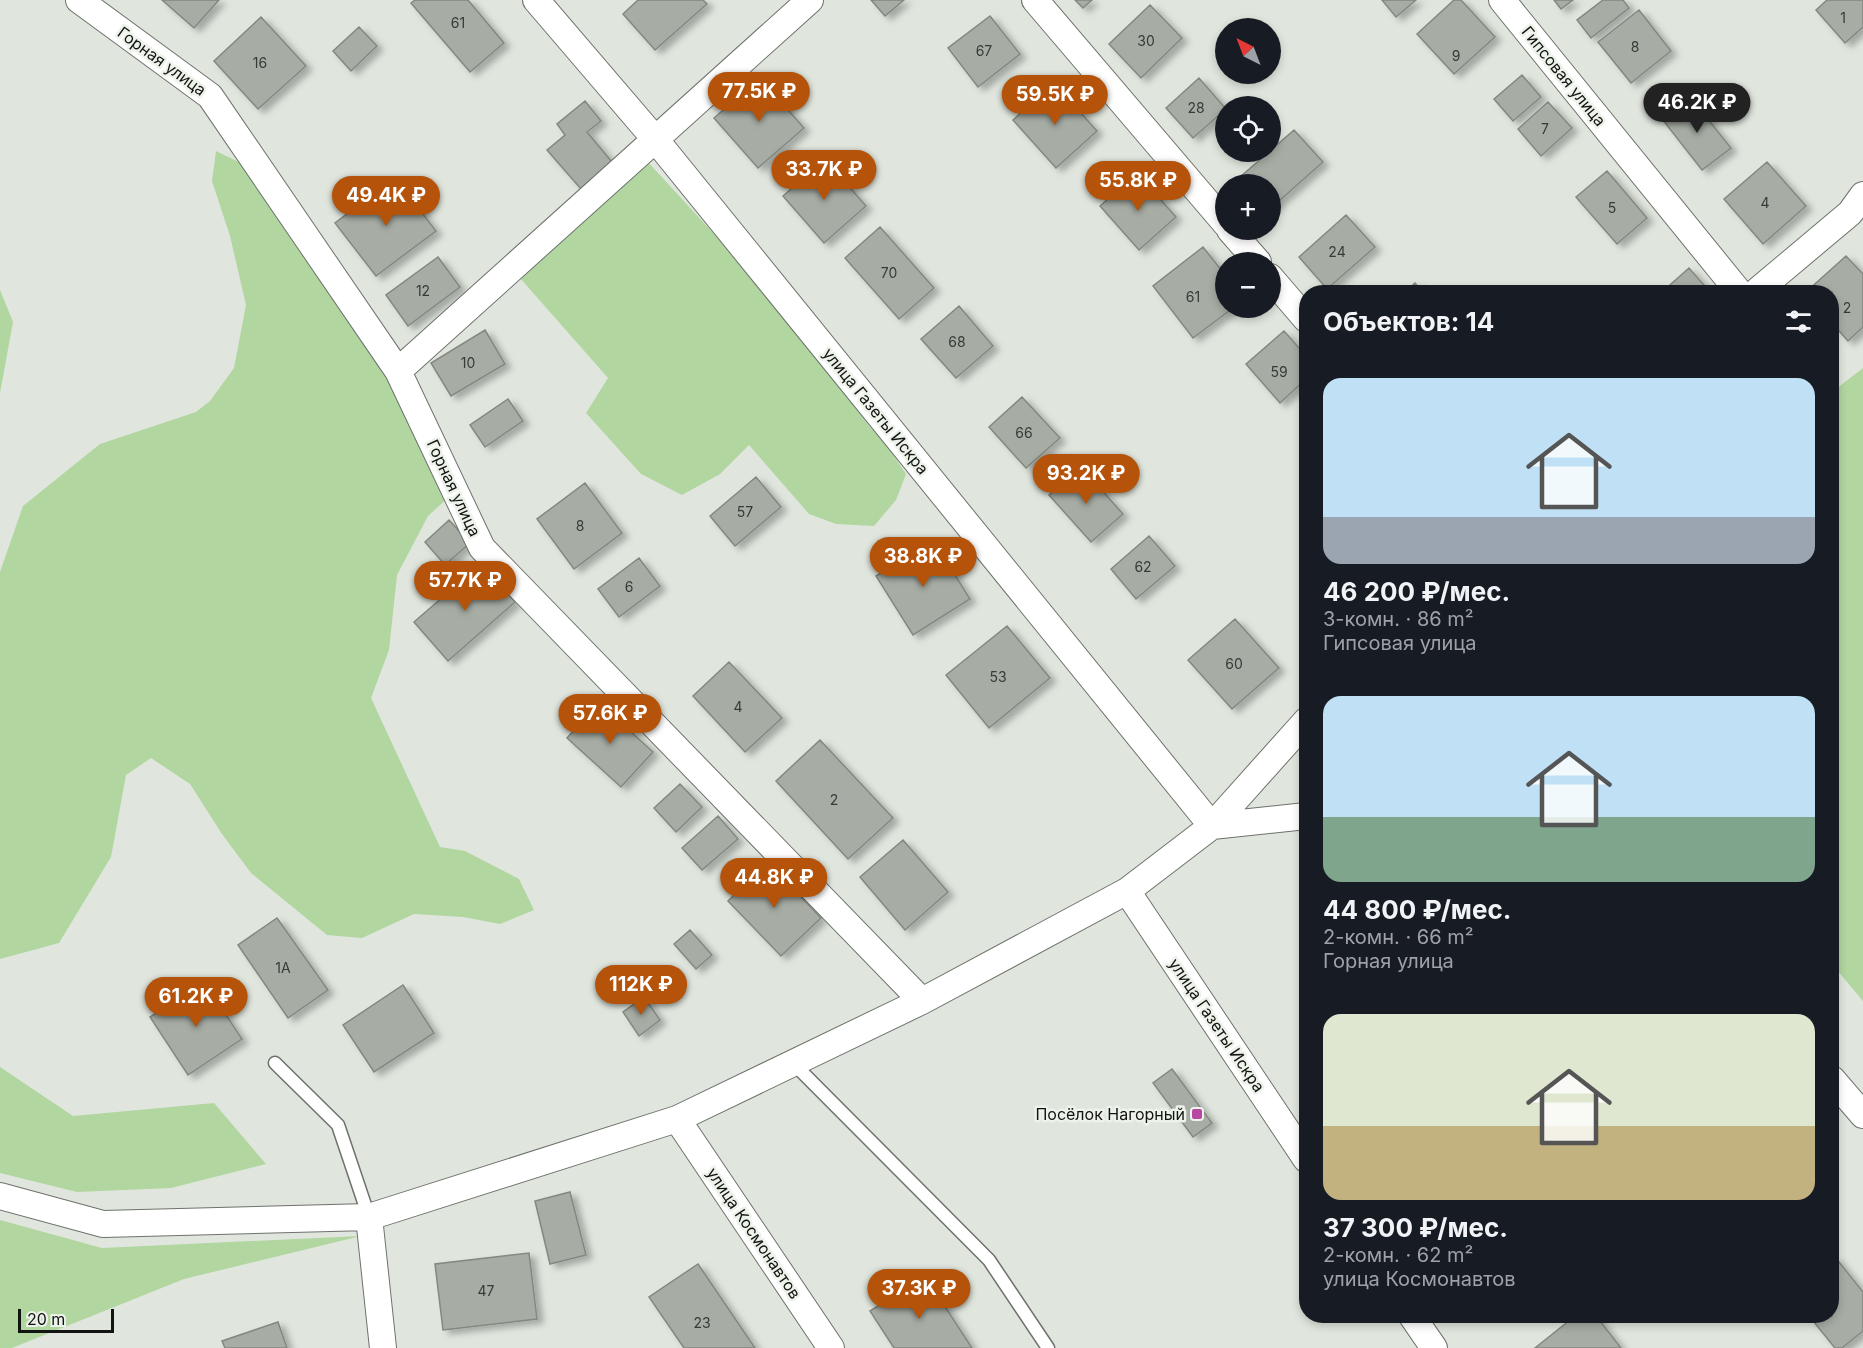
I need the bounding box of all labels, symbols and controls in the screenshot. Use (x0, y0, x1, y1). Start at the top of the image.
house number: 1 (1840, 9, 1846, 26)
house number: 61 (451, 14, 465, 31)
north arrow (1215, 18, 1281, 84)
map controls (1215, 18, 1281, 318)
street label: Горная улица (114, 22, 210, 100)
street label: Гипсовая улица (1518, 22, 1610, 130)
house number: 30 (1137, 32, 1155, 49)
house number: 8 (1631, 38, 1639, 55)
house number: 67 (976, 42, 992, 59)
house number: 9 (1452, 47, 1460, 64)
house number: 16 (253, 54, 267, 71)
pin: 77.5K ₽ (704, 72, 814, 123)
pin: 59.5K ₽ (1000, 75, 1110, 126)
text: 77.5K ₽ (722, 79, 796, 103)
text: 59.5K ₽ (1016, 82, 1094, 106)
pin: 46.2K ₽ (1642, 83, 1752, 134)
text: 46.2K ₽ (1657, 90, 1737, 114)
button: locate (1215, 96, 1281, 162)
house number: 28 (1187, 99, 1205, 116)
house number: 7 (1541, 120, 1549, 137)
pin: 33.7K ₽ (769, 150, 879, 201)
text: 33.7K ₽ (785, 157, 863, 181)
pin: 55.8K ₽ (1083, 161, 1193, 212)
text: 55.8K ₽ (1099, 168, 1177, 192)
button: + (1215, 174, 1281, 240)
pin: 49.4K ₽ (331, 176, 441, 227)
text: 49.4K ₽ (346, 183, 426, 207)
house number: 4 (1760, 194, 1770, 211)
house number: 5 (1608, 199, 1616, 216)
house number: 24 (1328, 243, 1346, 260)
button: − (1215, 252, 1281, 318)
house number: 70 (881, 264, 897, 281)
house number: 12 (416, 282, 430, 299)
house number: 61 (1186, 288, 1200, 305)
house number: 2 (1843, 299, 1851, 316)
icon: filters (1782, 305, 1815, 338)
text: Объектов: 14 (1323, 306, 1494, 337)
house number: 68 (948, 333, 966, 350)
street label: улица Газеты Искра (819, 344, 933, 478)
house number: 10 (461, 354, 475, 371)
house number: 59 (1270, 363, 1288, 380)
icon: home (1515, 417, 1623, 525)
house number: 66 (1015, 424, 1033, 441)
street label: Горная улица (423, 436, 485, 540)
pin: 93.2K ₽ (1031, 454, 1141, 505)
text: 93.2K ₽ (1047, 461, 1125, 485)
house number: 57 (737, 503, 753, 520)
house number: 8 (576, 517, 584, 534)
pin: 38.8K ₽ (868, 537, 978, 588)
text: 38.8K ₽ (884, 544, 962, 568)
house number: 62 (1134, 558, 1152, 575)
pin: 57.7K ₽ (410, 561, 520, 612)
text: 57.7K ₽ (428, 568, 502, 592)
text: 46 200 ₽/мес. (1323, 576, 1510, 607)
house number: 6 (625, 578, 633, 595)
text: 3-комн. · 86 m² (1323, 607, 1474, 631)
text: Гипсовая улица (1323, 631, 1477, 655)
house number: 60 (1225, 655, 1243, 672)
house number: 53 (989, 668, 1007, 685)
pin: 57.6K ₽ (555, 694, 665, 745)
house number: 4 (733, 698, 743, 715)
text: 57.6K ₽ (573, 701, 647, 725)
icon: home (1515, 735, 1623, 843)
house number: 2 (830, 791, 838, 808)
pin: 44.8K ₽ (719, 858, 829, 909)
text: 44.8K ₽ (734, 865, 814, 889)
text: 44 800 ₽/мес. (1323, 894, 1511, 925)
text: 2-комн. · 66 m² (1323, 925, 1474, 949)
text: Горная улица (1323, 949, 1454, 973)
street label: улица Газеты Искра (1165, 954, 1269, 1096)
house number: 1А (275, 959, 291, 976)
pin: 112K ₽ (592, 965, 690, 1016)
text: 112K ₽ (609, 972, 673, 996)
pin: 61.2K ₽ (141, 977, 251, 1028)
text: 61.2K ₽ (159, 984, 233, 1008)
icon: home (1515, 1053, 1623, 1161)
place label: Посёлок Нагорный (1035, 1104, 1185, 1124)
marker: Посёлок Нагорный (1190, 1107, 1204, 1121)
street label: улица Космонавтов (703, 1164, 805, 1302)
text: 37 300 ₽/мес. (1323, 1212, 1508, 1243)
text: 2-комн. · 62 m² (1323, 1243, 1473, 1267)
text: улица Космонавтов (1323, 1267, 1516, 1291)
pin: 37.3K ₽ (864, 1269, 974, 1320)
text: 37.3K ₽ (881, 1276, 957, 1300)
house number: 47 (478, 1282, 495, 1299)
scale bar (18, 1306, 114, 1334)
text: 20 m (27, 1309, 65, 1329)
house number: 23 (693, 1314, 711, 1331)

